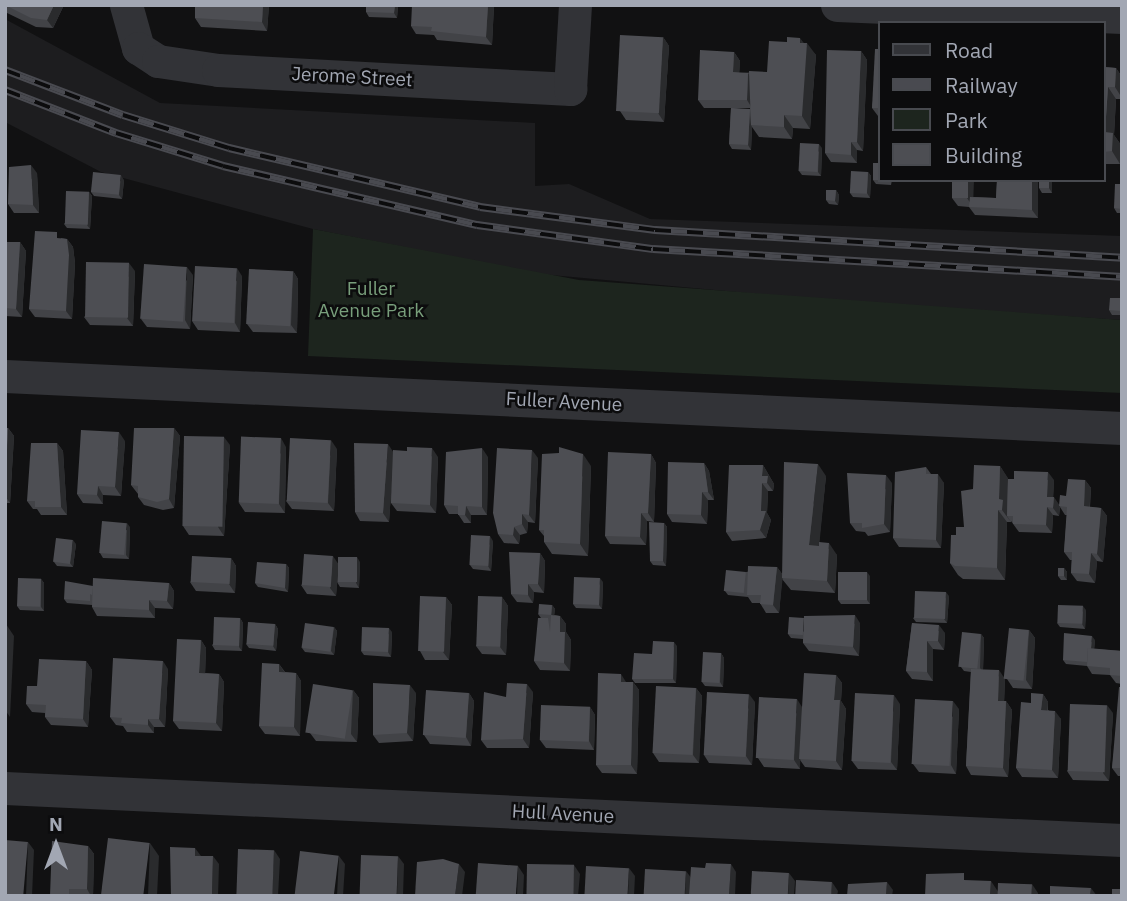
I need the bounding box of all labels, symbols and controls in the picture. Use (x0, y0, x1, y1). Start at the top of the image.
legend (878, 21, 1106, 182)
text: Road (945, 36, 993, 64)
street label: Jerome Street (291, 62, 413, 92)
text: Railway (945, 71, 1018, 99)
text: Park (945, 106, 988, 134)
text: Building (945, 141, 1022, 169)
park label: Fuller Avenue Park (318, 278, 424, 322)
street label: Fuller Avenue (505, 388, 623, 416)
street label: Hull Avenue (511, 800, 615, 828)
north arrow (21, 810, 91, 880)
text: N (49, 812, 63, 836)

